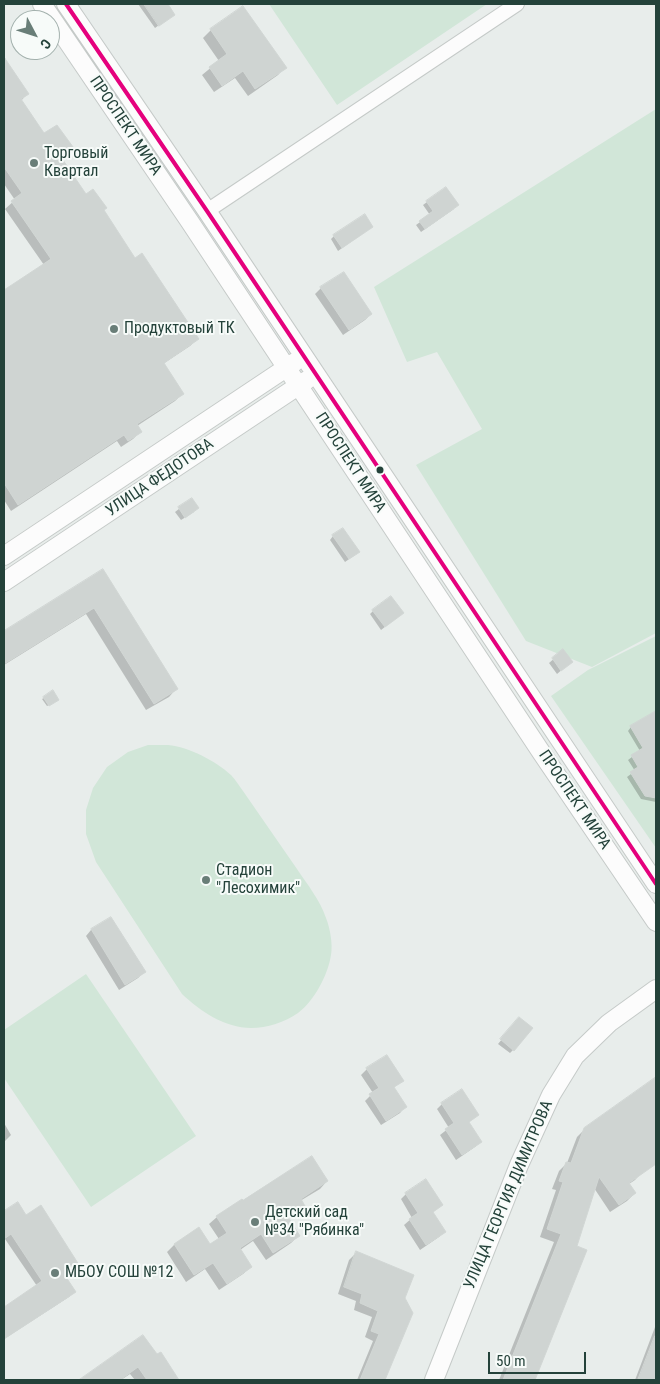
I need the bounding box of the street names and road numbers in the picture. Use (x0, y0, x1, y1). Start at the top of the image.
street label: ПРОСПЕКТ МИРА (85, 73, 165, 179)
street label: ПРОСПЕКТ МИРА (311, 409, 389, 517)
street label: УЛИЦА ФЕДОТОВА (103, 435, 217, 521)
street label: ПРОСПЕКТ МИРА (534, 747, 614, 853)
street label: УЛИЦА ГЕОРГИЯ ДИМИТРОВА (460, 1098, 558, 1292)

